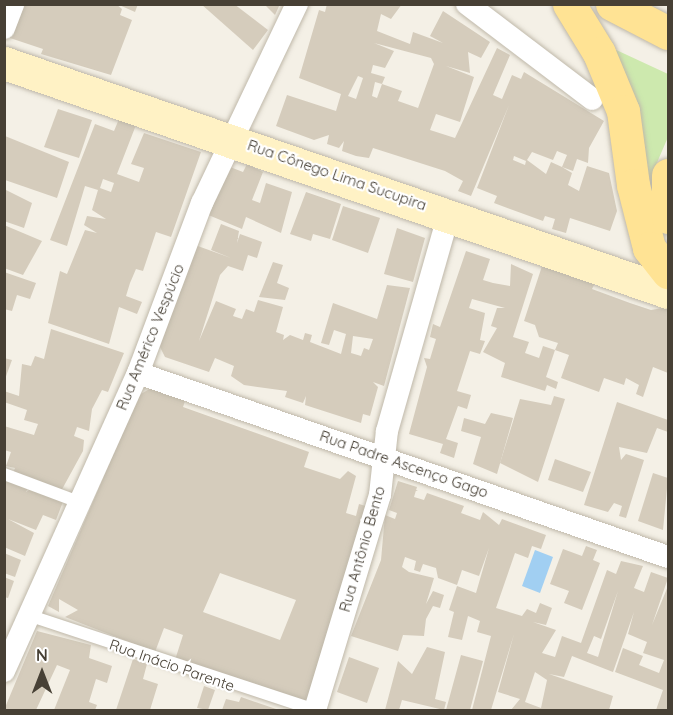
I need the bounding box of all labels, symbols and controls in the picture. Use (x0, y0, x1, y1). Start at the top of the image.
street label: Rua Cônego Lima Sucupira (245, 136, 429, 214)
street label: Rua Américo Vespúcio (112, 261, 188, 413)
street label: Rua Padre Ascenço Gago (317, 427, 491, 501)
street label: Rua Antônio Bento (335, 484, 389, 614)
street label: Rua Inácio Parente (107, 635, 237, 695)
north arrow (12, 643, 72, 703)
text: N (36, 645, 48, 665)

